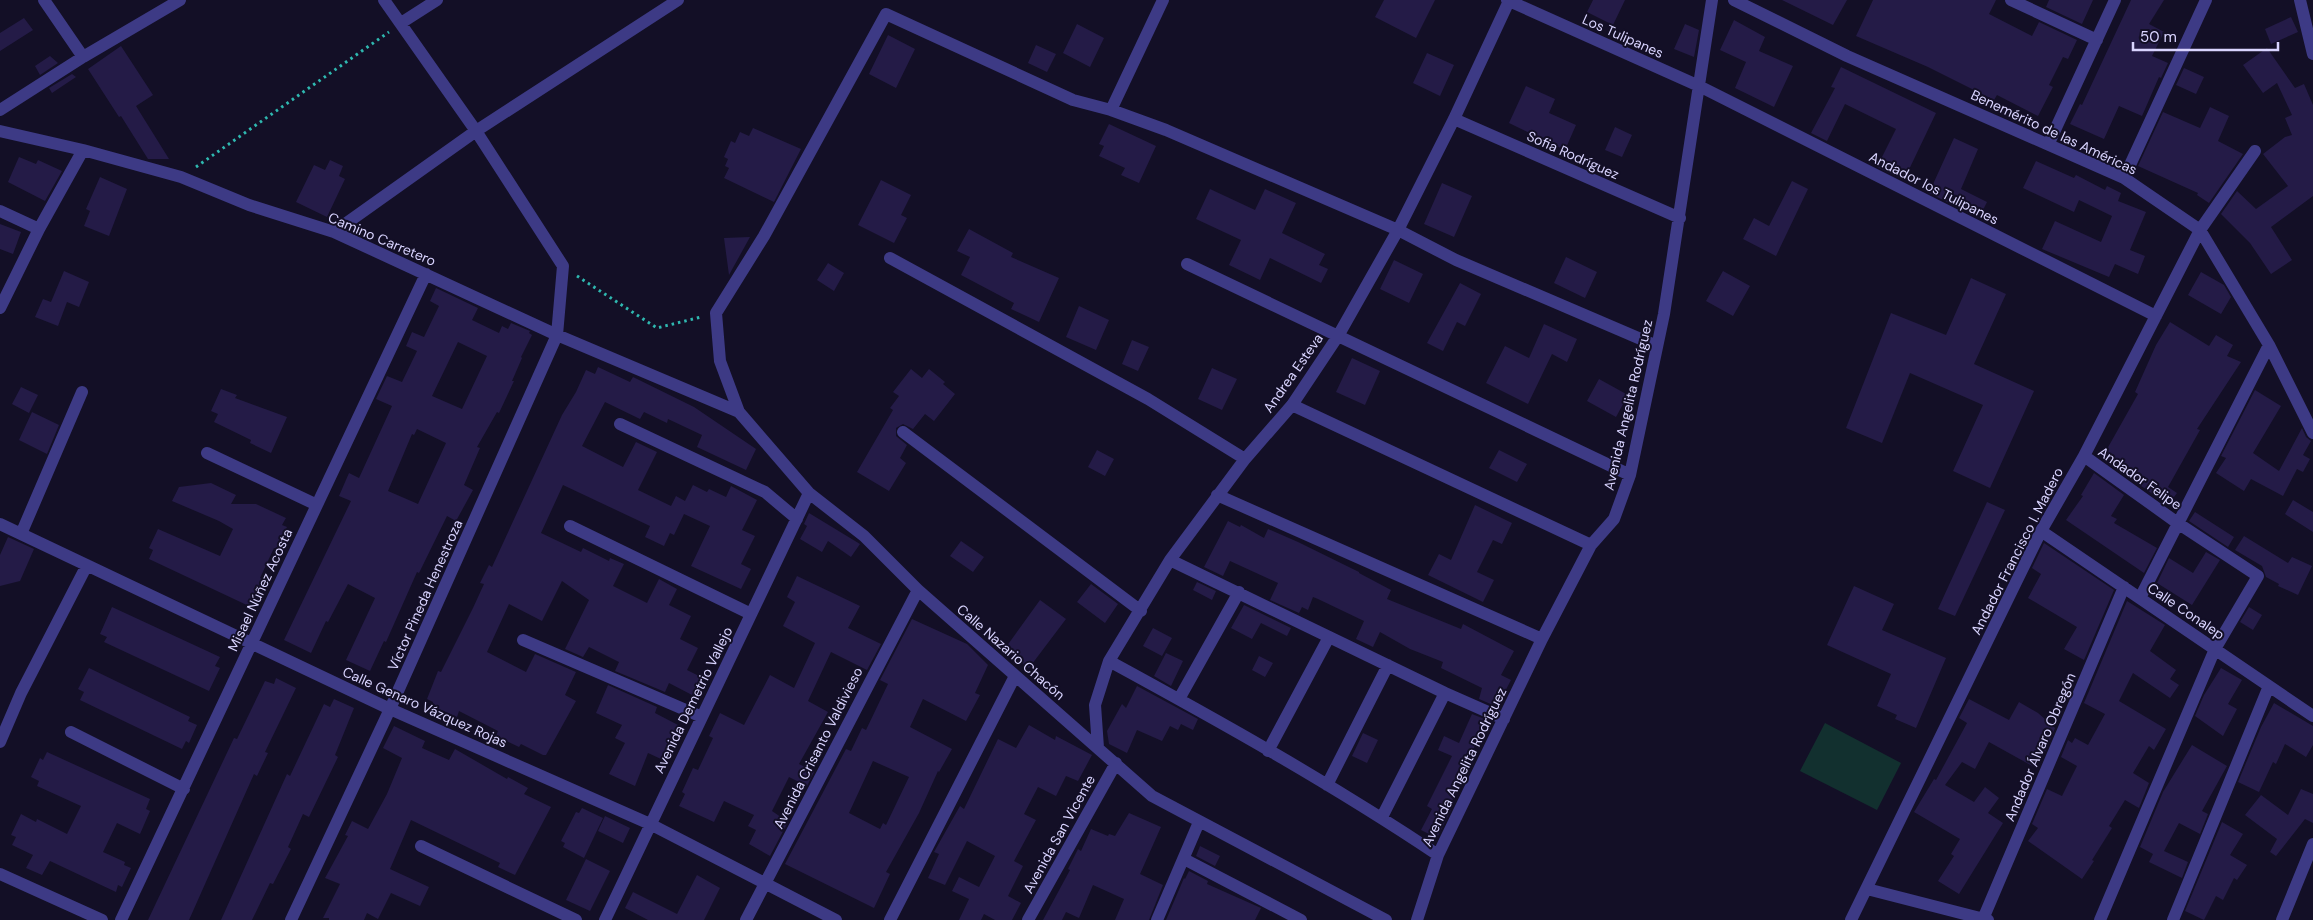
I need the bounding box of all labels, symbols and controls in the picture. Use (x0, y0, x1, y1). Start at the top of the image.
street label: Los Tulipanes (1580, 10, 1666, 62)
scale bar (2133, 20, 2278, 52)
text: 50 m (2140, 27, 2177, 47)
street label: Benemérito de las Américas (1968, 85, 2140, 179)
street label: Sofia Rodríguez (1524, 127, 1622, 183)
street label: Andador los Tulipanes (1866, 148, 2002, 228)
street label: Camino Carretero (325, 208, 439, 270)
street label: Avenida Angelita Rodríguez (1600, 318, 1656, 492)
street label: Andrea Esteva (1259, 330, 1327, 416)
street label: Andador Felipe (2095, 443, 2185, 514)
street label: Andador Francisco I. Madero (1967, 464, 2067, 638)
street label: Víctor Pineda Henestroza (384, 517, 466, 673)
street label: Misael Núñez Acosta (224, 526, 296, 654)
street label: Calle Conalep (2144, 579, 2228, 644)
street label: Calle Nazario Chacón (953, 600, 1069, 704)
street label: Avenida Demetrio Vallejo (650, 624, 736, 776)
street label: Calle Genaro Vázquez Rojas (340, 662, 510, 752)
street label: Avenida Crisanto Valdivieso (769, 664, 867, 832)
street label: Andador Álvaro Obregón (2000, 670, 2080, 824)
street label: Avenida Angelita Rodríguez (1418, 685, 1510, 849)
street label: Avenida San Vicente (1019, 772, 1099, 896)

